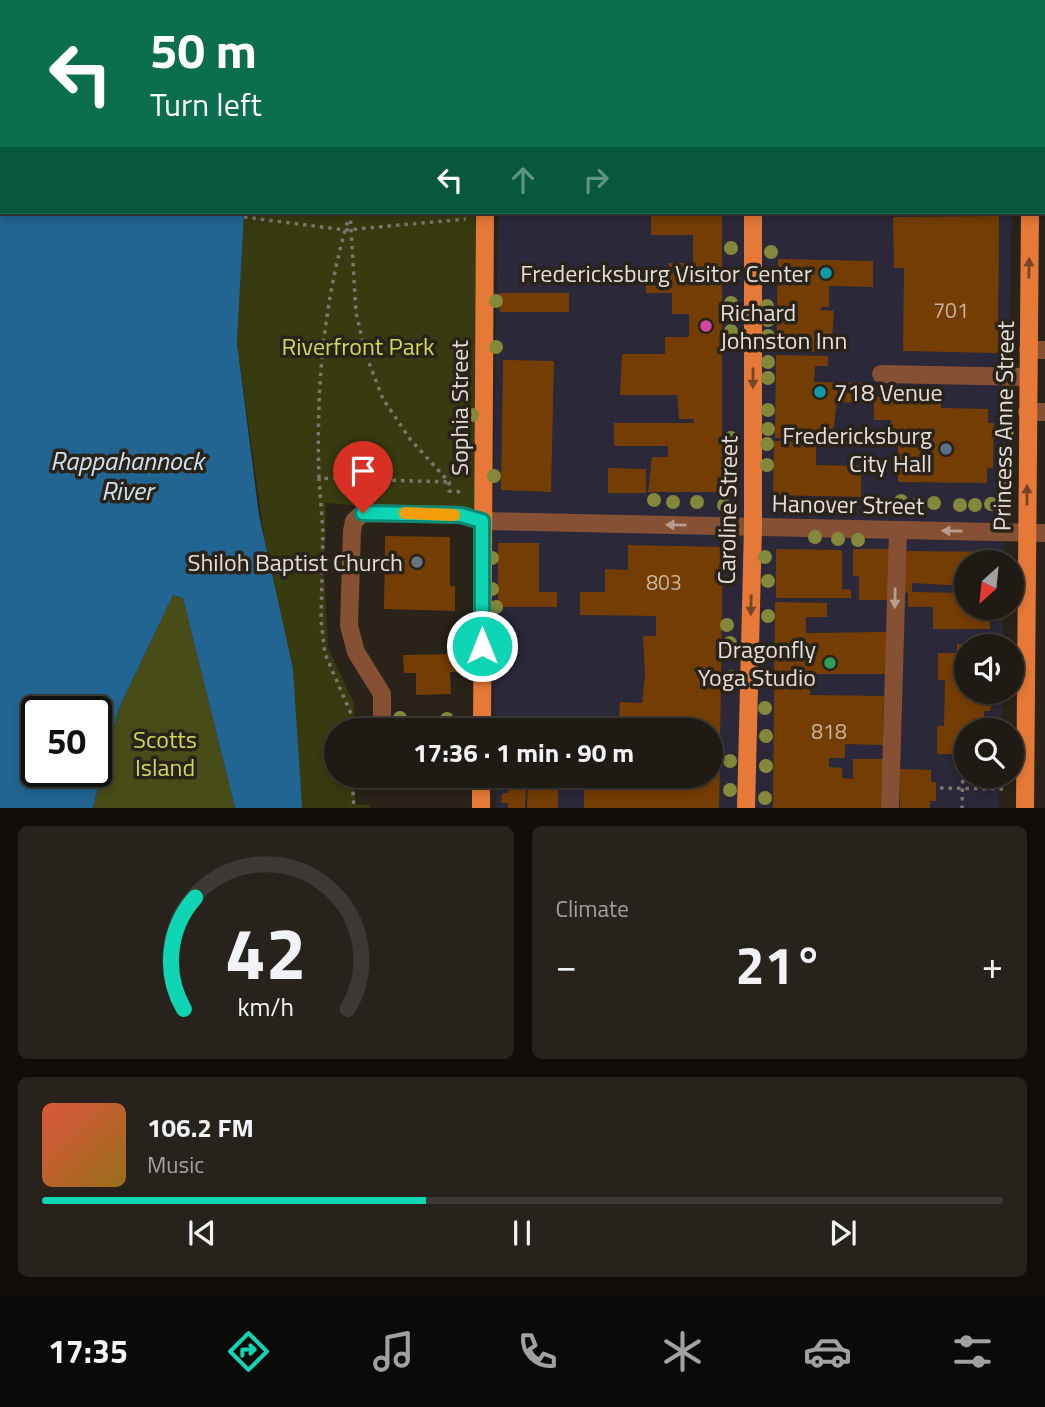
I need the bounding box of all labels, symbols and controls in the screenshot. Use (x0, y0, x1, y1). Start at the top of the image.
text: 50 m (150, 12, 257, 87)
icon: left (35, 28, 126, 119)
text: Turn left (150, 80, 262, 128)
icon: left (431, 161, 469, 199)
icon: ahead (504, 161, 542, 199)
icon: right (577, 161, 615, 199)
place label: Fredericksburg Visitor Center (520, 255, 812, 291)
one-way arrow (1023, 257, 1035, 279)
marker: Fredericksburg Visitor Center (818, 265, 834, 281)
place label: Richard Johnston Inn (720, 294, 847, 358)
house number: 701 (933, 294, 969, 326)
marker: Richard Johnston Inn (698, 318, 714, 334)
street label: Princess Anne Street (983, 320, 1023, 531)
park label: Riverfront Park (282, 328, 435, 364)
street label: Sophia Street (441, 340, 477, 476)
one-way arrow (747, 367, 759, 389)
place label: 718 Venue (834, 374, 943, 410)
marker: 718 Venue (812, 384, 828, 400)
place label: Fredericksburg City Hall (782, 417, 932, 481)
street label: Caroline Street (708, 435, 746, 585)
water label: Rappahannock River (50, 441, 207, 510)
pin (333, 441, 393, 513)
marker: Fredericksburg City Hall (938, 441, 954, 457)
icon: arrive (344, 452, 382, 490)
one-way arrow (1021, 484, 1033, 506)
street label: Hanover Street (771, 485, 925, 523)
one-way arrow (665, 519, 687, 531)
one-way arrow (941, 525, 963, 537)
place label: Shiloh Baptist Church (187, 544, 403, 580)
north arrow (954, 550, 1024, 620)
map controls (954, 550, 1024, 788)
marker: Shiloh Baptist Church (409, 554, 425, 570)
house number: 803 (646, 566, 682, 598)
one-way arrow (889, 587, 901, 609)
one-way arrow (745, 595, 757, 617)
position arrow (445, 609, 519, 683)
place label: Dragonfly Yoga Studio (698, 631, 816, 695)
button: sound (954, 634, 1024, 704)
marker: Dragonfly Yoga Studio (822, 655, 838, 671)
speed limit sign: 50 (21, 696, 112, 787)
house number: 818 (811, 715, 847, 747)
button: search (954, 718, 1024, 788)
park label: Scotts Island (133, 721, 197, 785)
text: 17:36 · 1 min · 90 m (413, 733, 634, 772)
text: Climate (556, 891, 629, 926)
text: 42 (225, 897, 307, 1007)
text: 21° (736, 925, 823, 1004)
text: − (556, 936, 577, 994)
text: + (982, 936, 1003, 994)
text: km/h (237, 987, 294, 1025)
text: 106.2 FM (147, 1108, 254, 1147)
text: Music (147, 1147, 204, 1182)
icon: previous (183, 1214, 221, 1252)
icon: pause (503, 1214, 541, 1252)
icon: next (824, 1214, 862, 1252)
text: 17:35 (48, 1327, 128, 1375)
icon: directions (224, 1327, 273, 1376)
icon: music (369, 1327, 418, 1376)
icon: phone (513, 1327, 562, 1376)
icon: climate (658, 1327, 707, 1376)
icon: car (803, 1327, 852, 1376)
icon: filters (948, 1327, 997, 1376)

